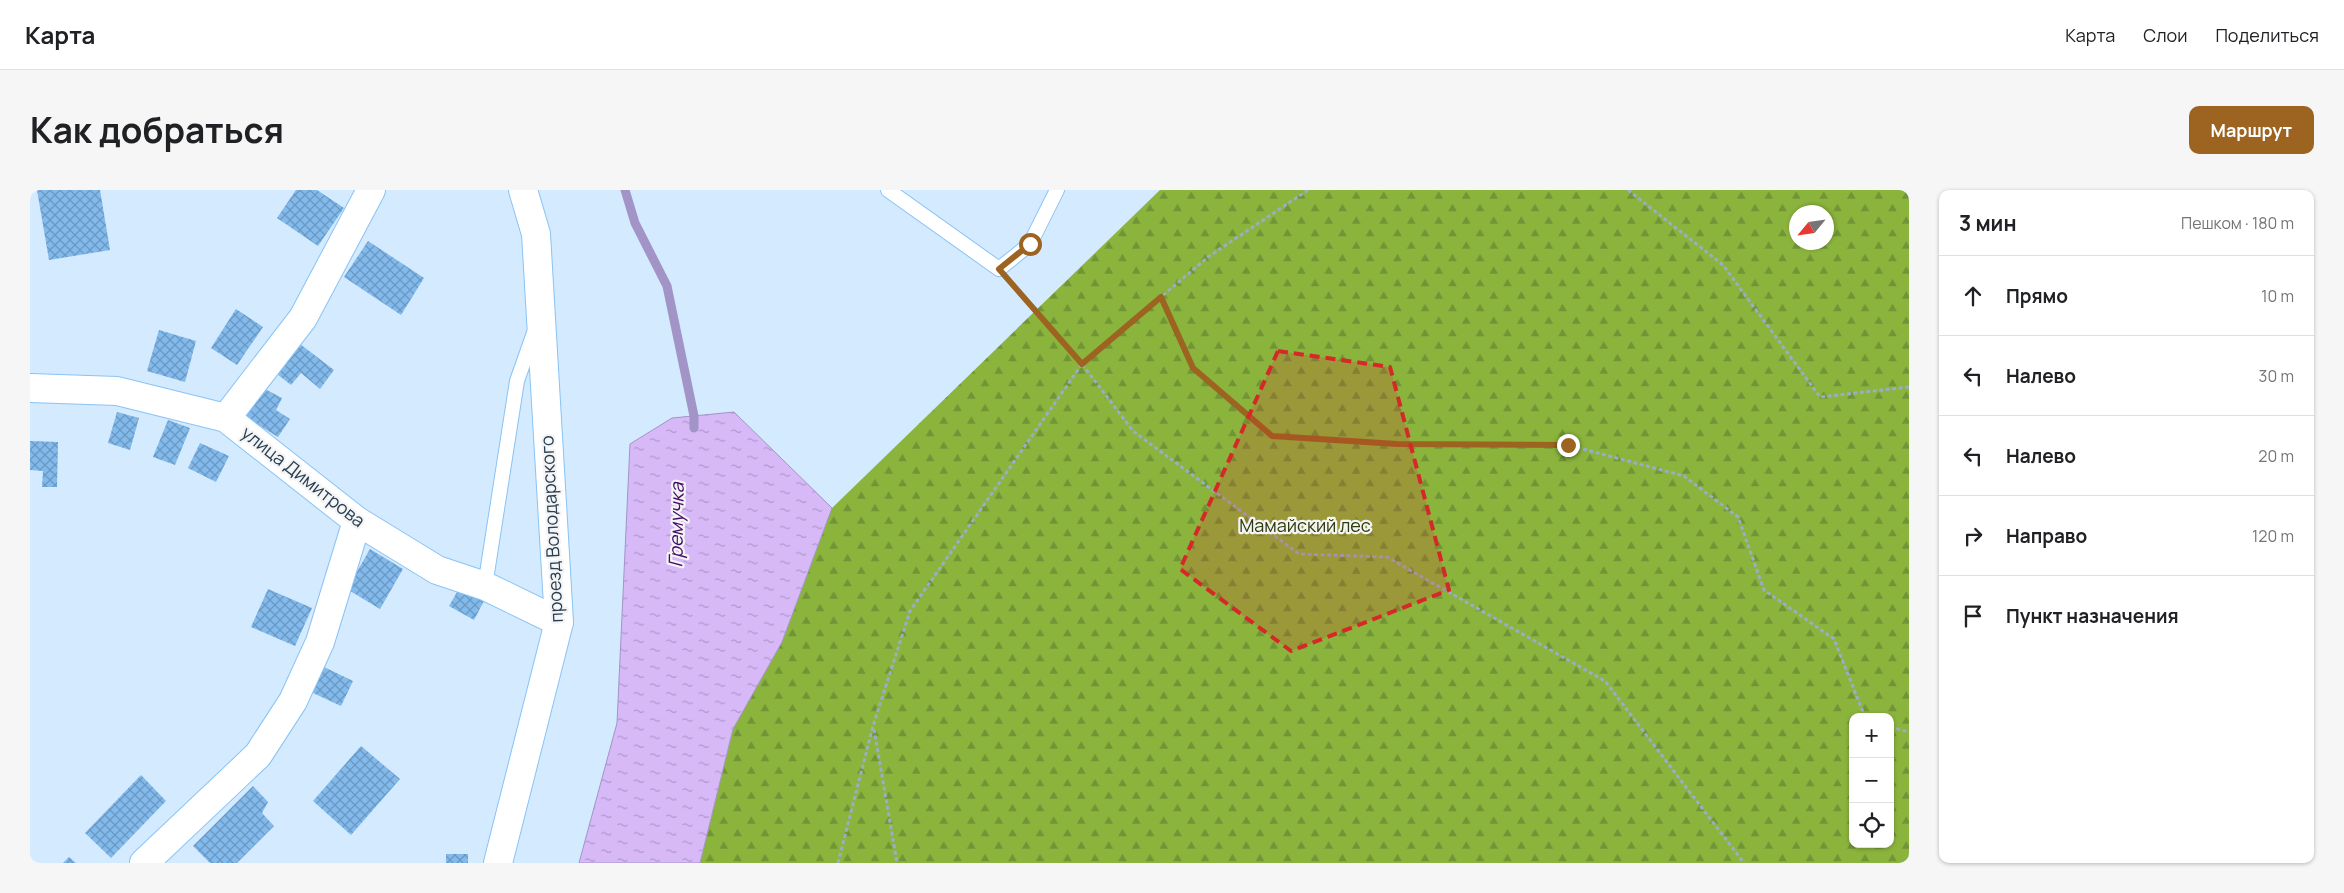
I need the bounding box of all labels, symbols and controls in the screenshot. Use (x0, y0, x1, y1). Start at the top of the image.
text: Карта (25, 18, 95, 51)
text: Карта (2065, 23, 2115, 47)
text: Слои (2143, 23, 2187, 47)
text: Поделиться (2215, 23, 2319, 47)
text: Как добраться (30, 106, 284, 154)
button: Маршрут (2189, 106, 2314, 154)
north arrow (1789, 205, 1834, 250)
text: 3 мин (1959, 209, 2016, 237)
text: Пешком · 180 m (2181, 212, 2294, 234)
route start (1019, 233, 1042, 256)
icon: ahead (1959, 282, 1987, 310)
text: Прямо (2006, 283, 2068, 309)
text: 10 m (2261, 285, 2294, 307)
icon: left (1959, 362, 1987, 390)
text: Налево (2006, 363, 2076, 389)
text: 30 m (2259, 365, 2294, 387)
street label: улица Димитрова (237, 420, 370, 532)
route end (1557, 434, 1580, 457)
street label: проезд Володарского (534, 435, 568, 623)
icon: left (1959, 442, 1987, 470)
text: Налево (2006, 443, 2076, 469)
text: 20 m (2258, 445, 2294, 467)
water label: Гремучка (662, 481, 690, 568)
park label: Мамайский лес (1239, 513, 1371, 537)
icon: right (1959, 522, 1987, 550)
text: Направо (2006, 523, 2087, 549)
text: 120 m (2252, 525, 2294, 547)
icon: arrive (1959, 602, 1987, 630)
text: Пункт назначения (2006, 603, 2179, 629)
map controls (1849, 713, 1894, 848)
button: + (1849, 713, 1894, 758)
button: − (1849, 758, 1894, 803)
button: locate (1849, 803, 1894, 848)

